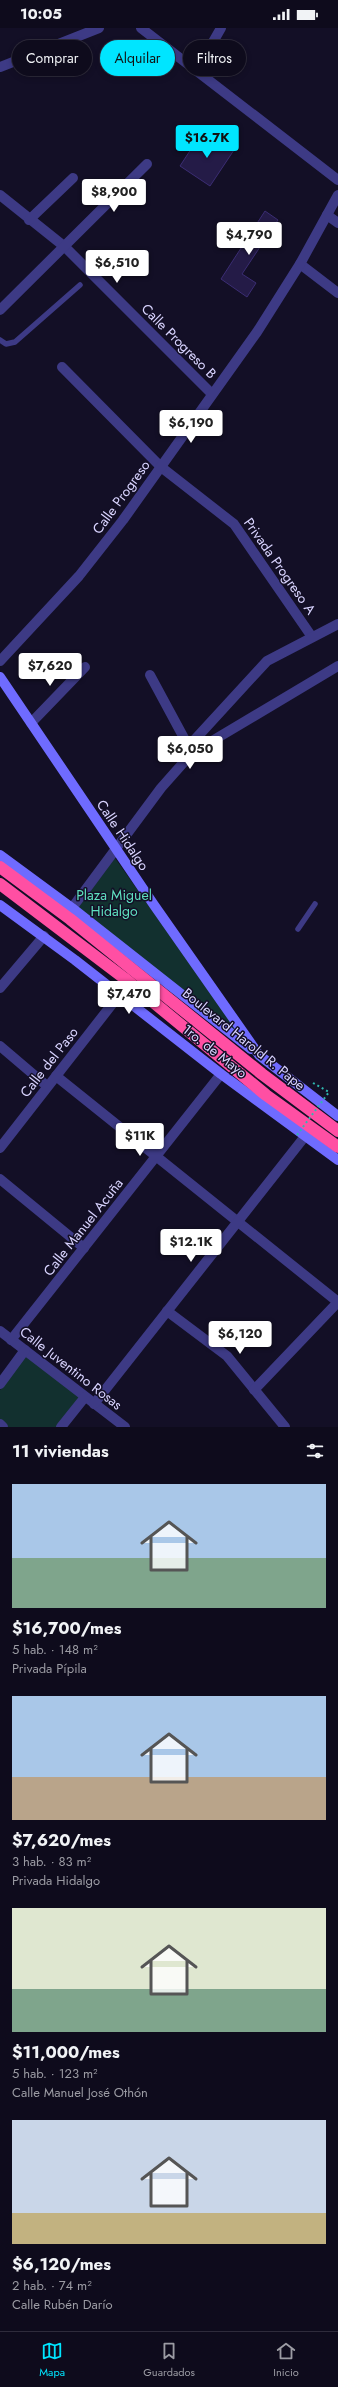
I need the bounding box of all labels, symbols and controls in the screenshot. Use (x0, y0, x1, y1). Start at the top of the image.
text: 10:05 (20, 3, 62, 25)
chip: Comprar (12, 40, 92, 76)
chip: Alquilar (100, 40, 175, 76)
chip: Filtros (183, 40, 246, 76)
pin: $16.7K (174, 125, 240, 159)
text: $16.7K (185, 128, 229, 147)
pin: $8,900 (81, 179, 147, 213)
text: $8,900 (91, 182, 137, 201)
pin: $4,790 (216, 222, 282, 256)
text: $4,790 (226, 225, 272, 244)
pin: $6,510 (84, 250, 150, 284)
text: $6,510 (95, 253, 139, 272)
street label: Calle Progreso B (137, 299, 221, 383)
pin: $6,190 (158, 410, 224, 444)
text: $6,190 (169, 413, 213, 432)
street label: Calle Progreso (87, 456, 155, 538)
street label: Privada Progreso A (239, 514, 321, 619)
pin: $7,620 (17, 653, 83, 687)
text: $7,620 (28, 656, 72, 675)
pin: $6,050 (157, 736, 223, 770)
text: $6,050 (167, 739, 213, 758)
street label: Calle Hidalgo (92, 796, 154, 875)
park label: Plaza Miguel Hidalgo (76, 885, 152, 921)
pin: $7,470 (96, 981, 162, 1015)
street label: Boulevard Harold R. Pape (178, 983, 310, 1095)
text: $7,470 (107, 984, 151, 1003)
street label: 1ro. de Mayo (178, 1019, 252, 1083)
street label: Calle del Paso (15, 1022, 83, 1101)
pin: $11K (116, 1123, 164, 1157)
text: $11K (125, 1126, 155, 1145)
street label: Calle Manuel Acuña (39, 1174, 127, 1280)
pin: $12.1K (158, 1229, 224, 1263)
text: $12.1K (169, 1232, 213, 1251)
pin: $6,120 (207, 1321, 273, 1355)
street label: Calle Juventino Rosas (16, 1322, 127, 1415)
text: $6,120 (218, 1324, 262, 1343)
text: 11 viviendas (12, 1439, 109, 1463)
icon: filters (304, 1440, 326, 1462)
icon: home (133, 1510, 205, 1582)
text: $16,700/mes (12, 1616, 121, 1640)
text: 5 hab. · 148 m² (12, 1640, 98, 1659)
text: Privada Pípila (12, 1659, 87, 1678)
icon: home (133, 1722, 205, 1794)
text: $7,620/mes (12, 1828, 111, 1852)
text: 3 hab. · 83 m² (12, 1852, 91, 1871)
text: Privada Hidalgo (12, 1871, 100, 1890)
icon: home (133, 1934, 205, 2006)
text: $11,000/mes (12, 2040, 120, 2064)
text: 5 hab. · 123 m² (12, 2064, 98, 2083)
text: Calle Manuel José Othón (12, 2083, 148, 2102)
icon: home (133, 2146, 205, 2218)
text: $6,120/mes (12, 2252, 111, 2276)
text: 2 hab. · 74 m² (12, 2276, 92, 2295)
text: Calle Rubén Darío (12, 2295, 113, 2314)
tab: Mapa (39, 2340, 65, 2380)
tab: Guardados (143, 2340, 195, 2380)
tab: Inicio (273, 2340, 299, 2380)

